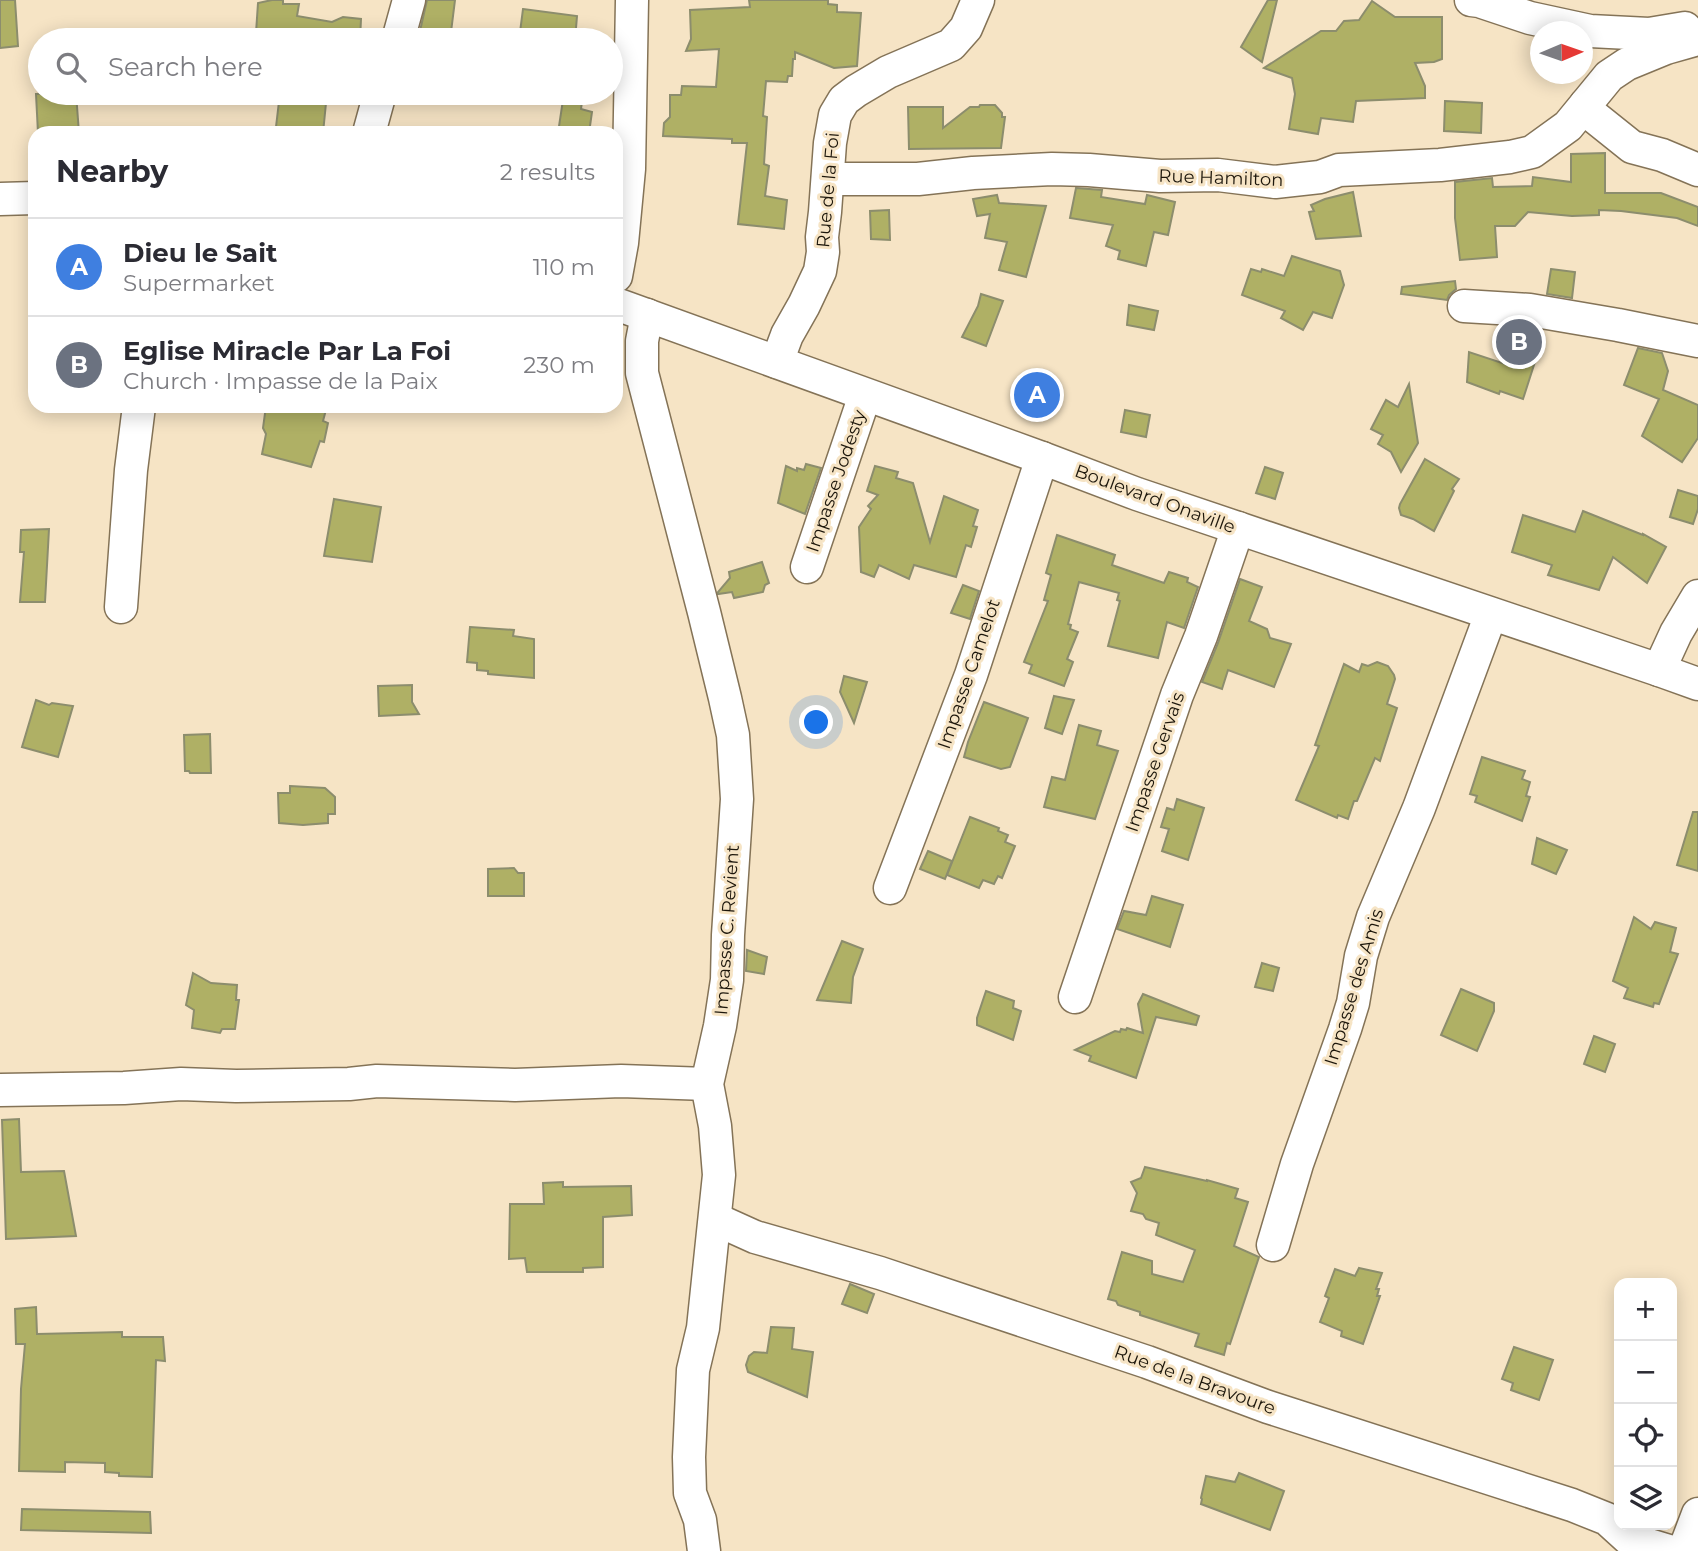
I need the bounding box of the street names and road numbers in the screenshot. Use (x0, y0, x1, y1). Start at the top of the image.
street label: Rue de la Foi (812, 131, 844, 249)
street label: Rue Hamilton (1158, 165, 1284, 191)
street label: Impasse Jodesty (801, 407, 871, 555)
street label: Boulevard Onaville (1072, 460, 1238, 538)
street label: Impasse Camelot (933, 596, 1005, 752)
street label: Impasse Gervais (1121, 689, 1189, 835)
street label: Impasse C. Revient (710, 844, 744, 1016)
street label: Impasse des Amis (1320, 906, 1388, 1068)
street label: Rue de la Bravoure (1111, 1341, 1279, 1419)

